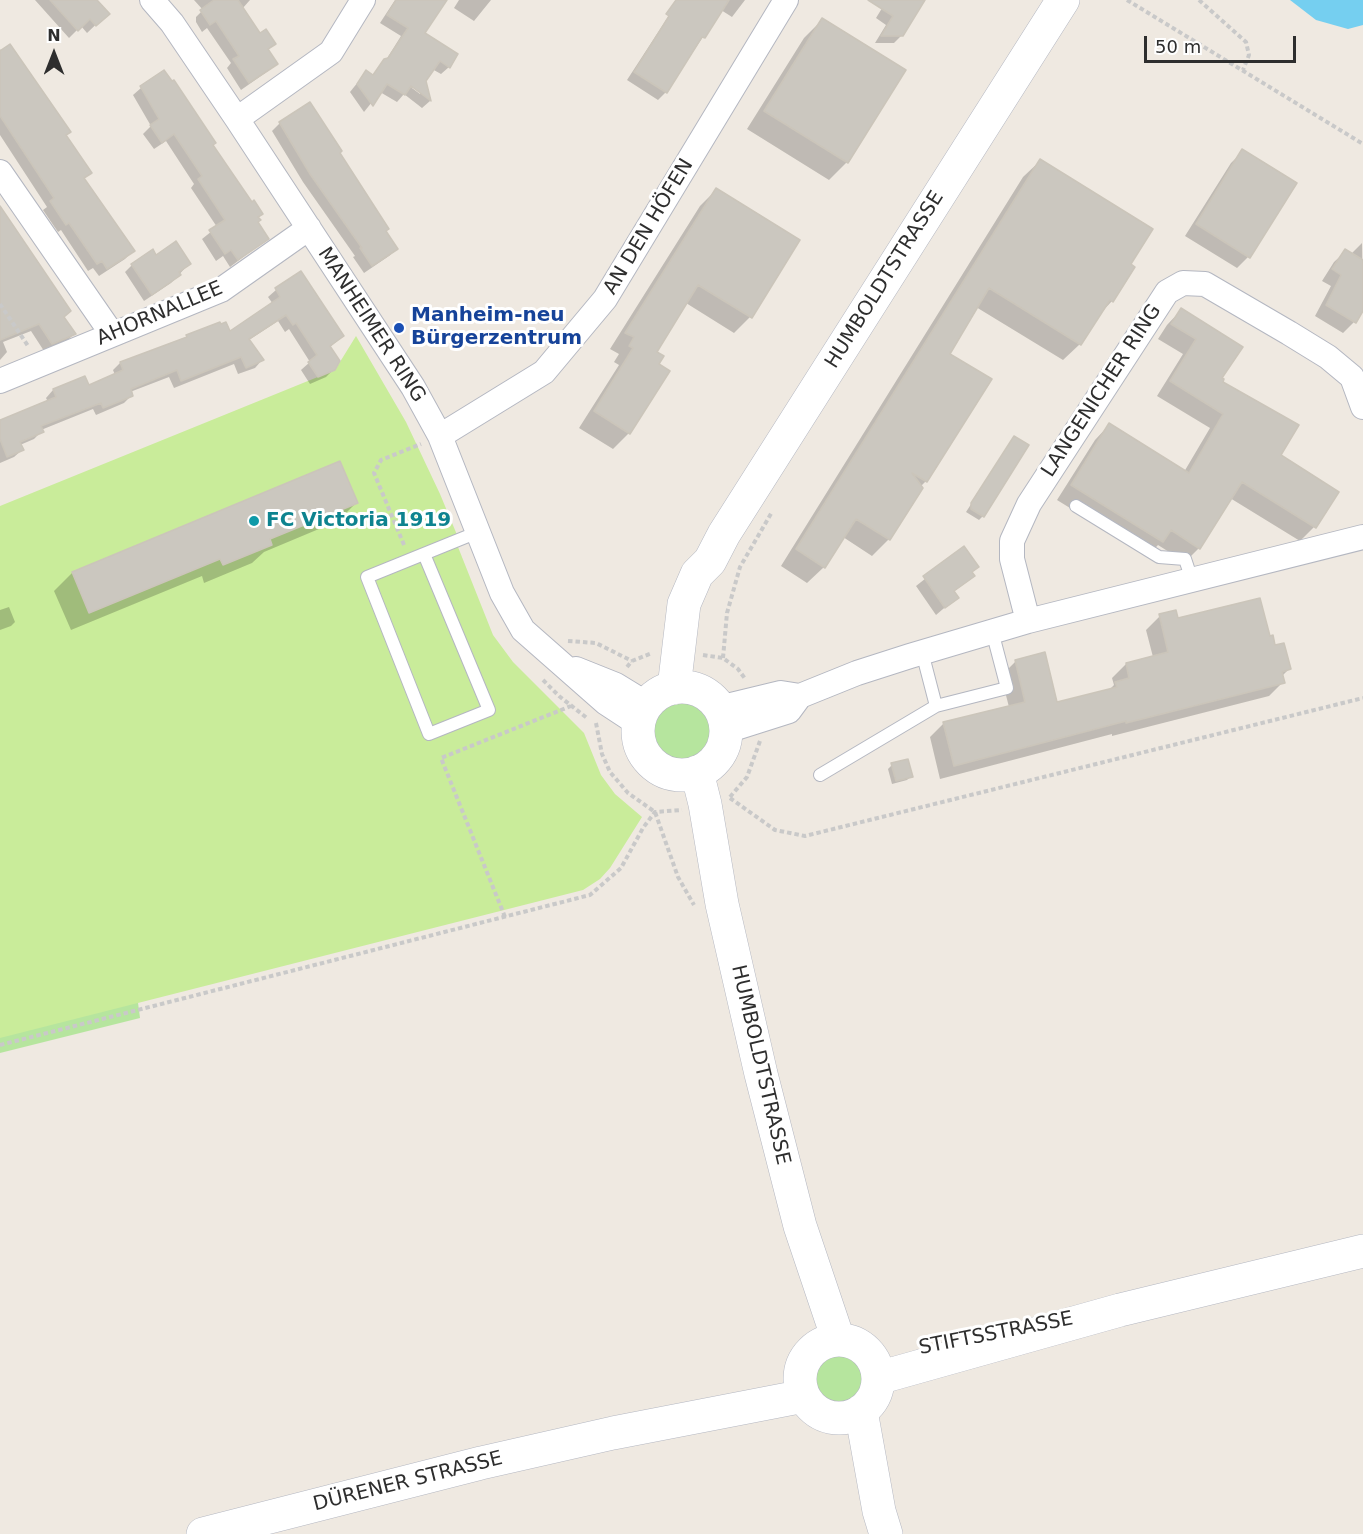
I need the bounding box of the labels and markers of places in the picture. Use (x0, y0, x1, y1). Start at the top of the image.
place label: Manheim-neu Bürgerzentrum (411, 304, 582, 351)
marker: Manheim-neu Bürgerzentrum (392, 321, 406, 335)
place label: FC Victoria 1919 (266, 509, 451, 533)
marker: FC Victoria 1919 (247, 514, 261, 528)

